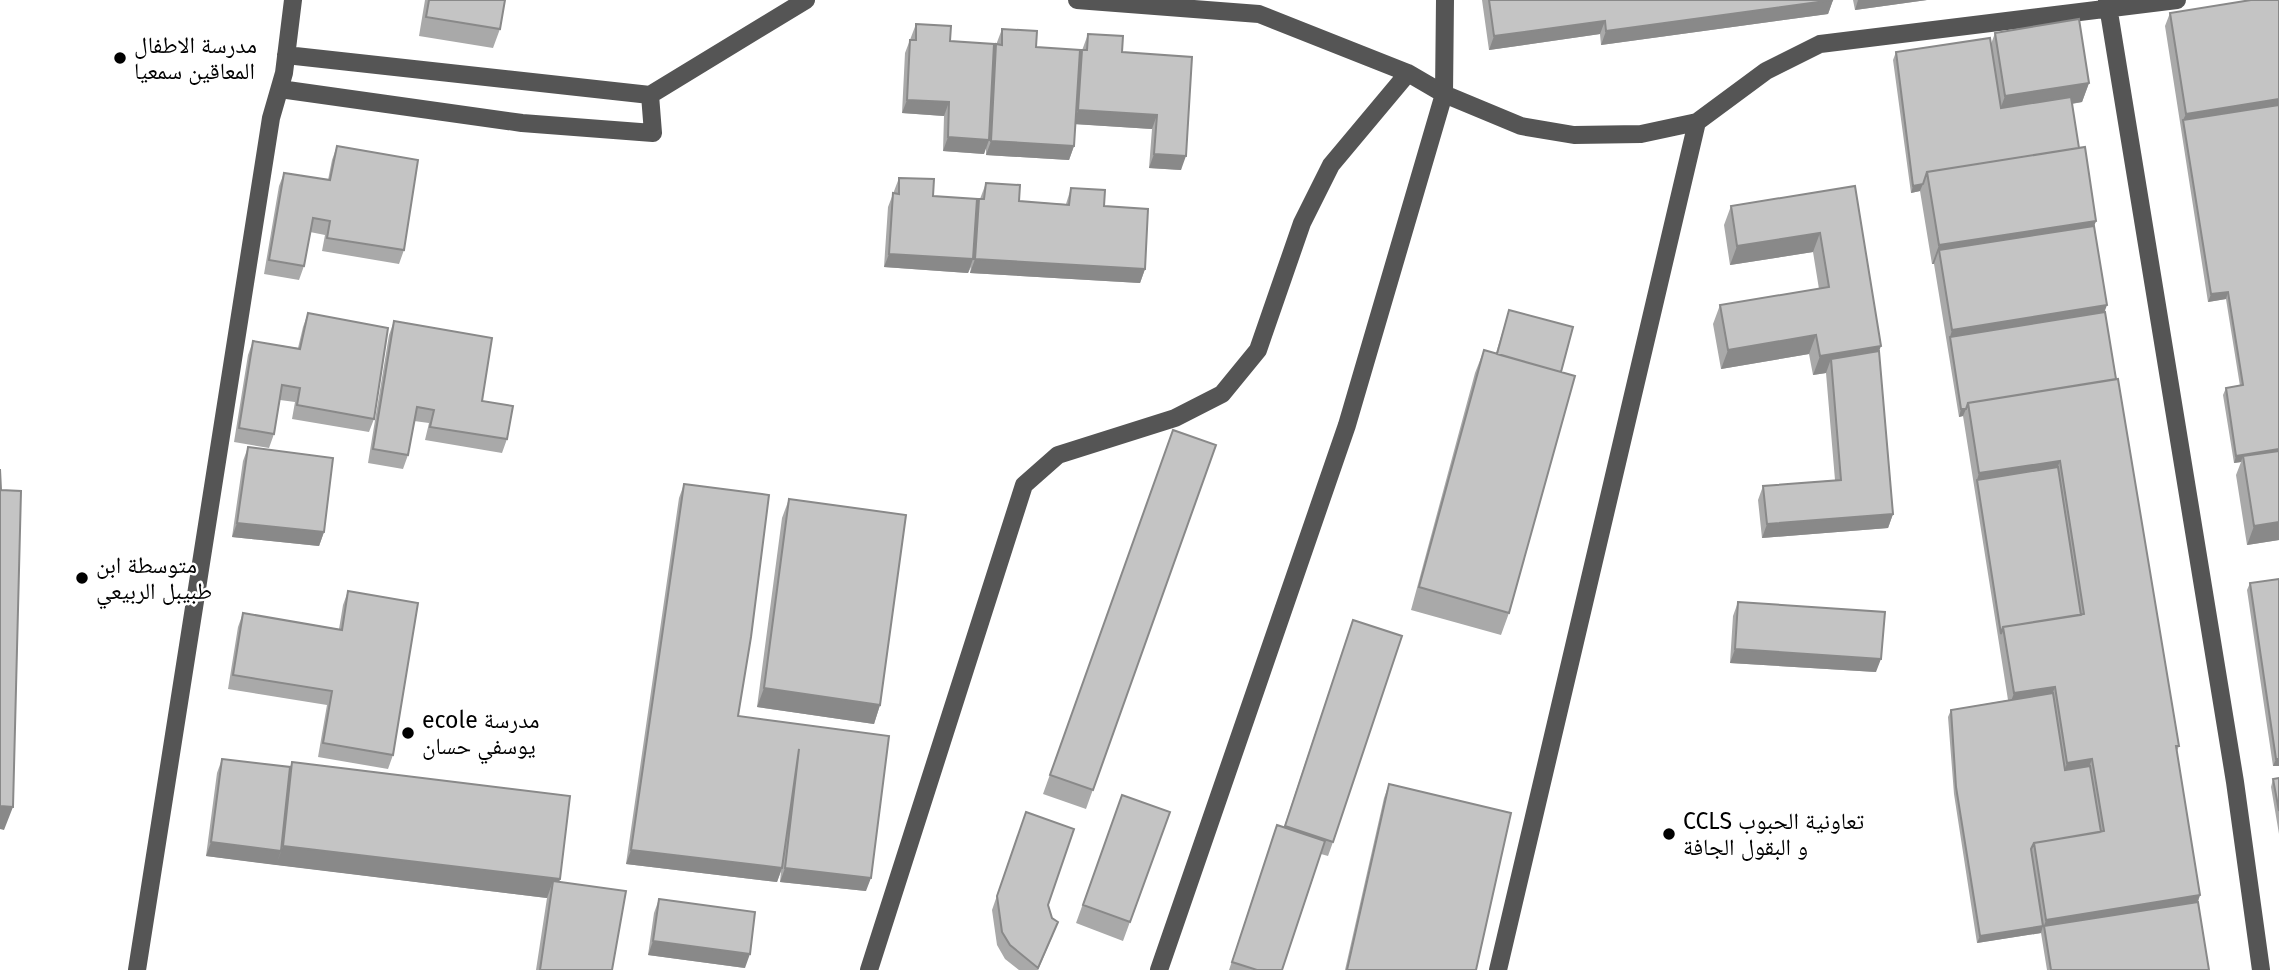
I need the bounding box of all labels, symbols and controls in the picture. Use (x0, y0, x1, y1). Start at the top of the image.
place label: مدرسة الاطفال المعاقين سمعيا (134, 31, 257, 85)
marker: مدرسة الاطفال المعاقين سمعيا (112, 50, 128, 66)
place label: متوسطة ابن طبيبل الربيعي (96, 551, 212, 610)
marker: متوسطة ابن طبيبل الربيعي (74, 570, 90, 586)
place label: ecole مدرسة يوسفي حسان (422, 706, 540, 765)
marker: ecole مدرسة يوسفي حسان (400, 725, 416, 741)
place label: CCLS تعاونية الحبوب و البقول الجافة (1683, 807, 1864, 861)
marker: CCLS تعاونية الحبوب و البقول الجافة (1661, 826, 1677, 842)

